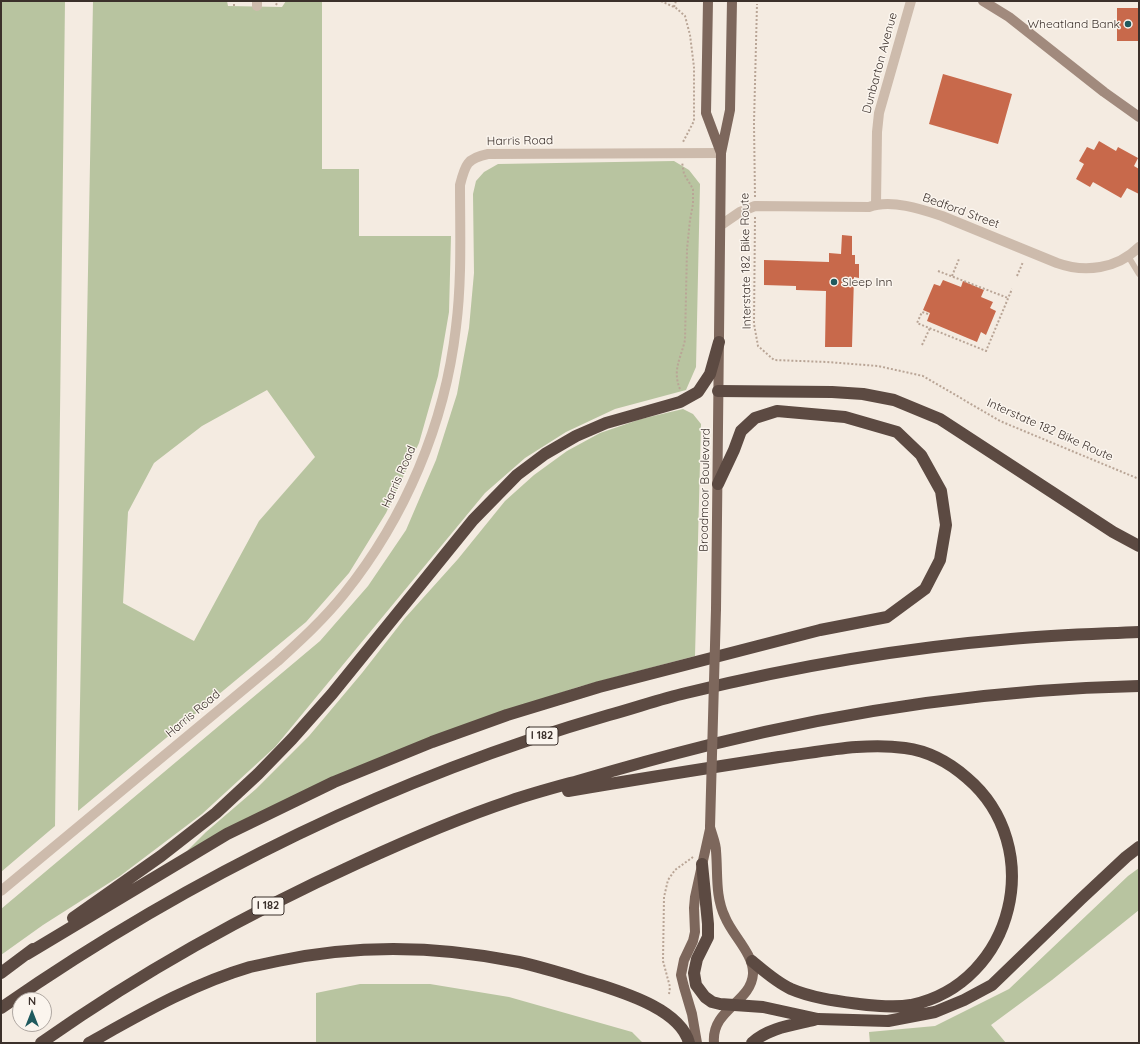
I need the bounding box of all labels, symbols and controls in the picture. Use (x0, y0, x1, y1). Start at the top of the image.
street label: Dunbarton Avenue (860, 11, 900, 115)
place label: Wheatland Bank (1027, 17, 1120, 31)
marker: Wheatland Bank (1123, 19, 1133, 29)
street label: Harris Road (487, 133, 553, 149)
street label: Bedford Street (921, 190, 1001, 232)
street label: Interstate 182 Bike Route (738, 193, 754, 329)
place label: Sleep Inn (842, 275, 892, 289)
marker: Sleep Inn (829, 277, 839, 287)
street label: Interstate 182 Bike Route (985, 396, 1115, 464)
street label: Broadmoor Boulevard (697, 428, 713, 552)
street label: Harris Road (379, 444, 419, 510)
street label: Harris Road (163, 687, 223, 741)
road number: I 182 (526, 727, 558, 745)
road number: I 182 (252, 897, 284, 915)
north arrow (12, 992, 52, 1032)
text: N (28, 994, 36, 1008)

